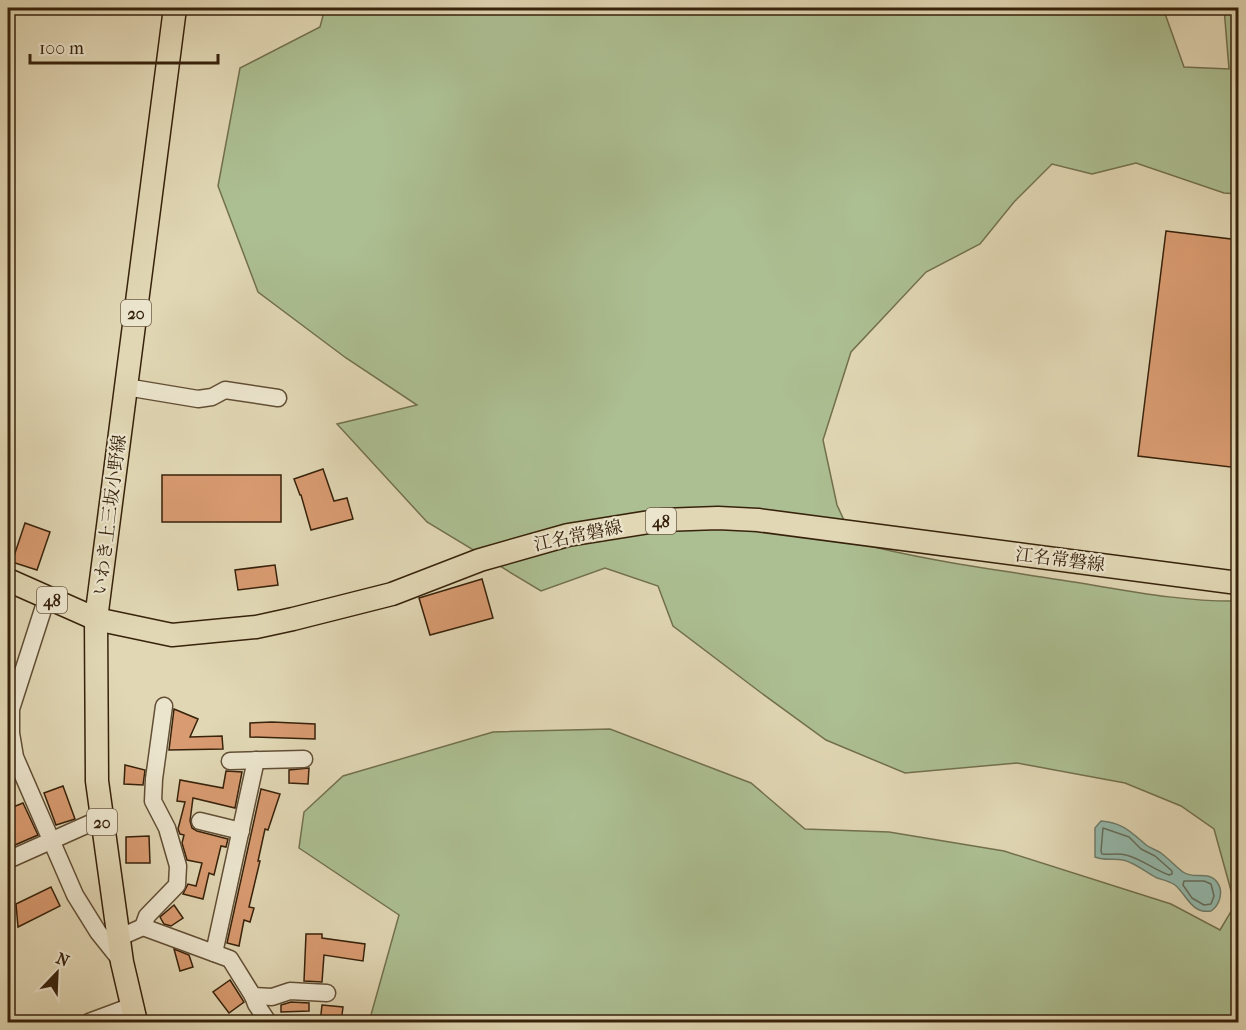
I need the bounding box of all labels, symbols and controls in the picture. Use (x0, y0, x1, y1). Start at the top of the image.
scale bar (30, 27, 218, 65)
text: 100 m (39, 38, 84, 59)
road number: 20 (121, 300, 151, 326)
street label: いわき上三坂小野線 (90, 433, 130, 597)
road number: 48 (646, 508, 676, 534)
street label: 江名常磐線 (532, 516, 624, 556)
street label: 江名常磐線 (1014, 544, 1106, 576)
road number: 48 (37, 587, 67, 613)
road number: 20 (87, 809, 117, 835)
north arrow (27, 943, 87, 1003)
text: N (53, 949, 73, 971)

